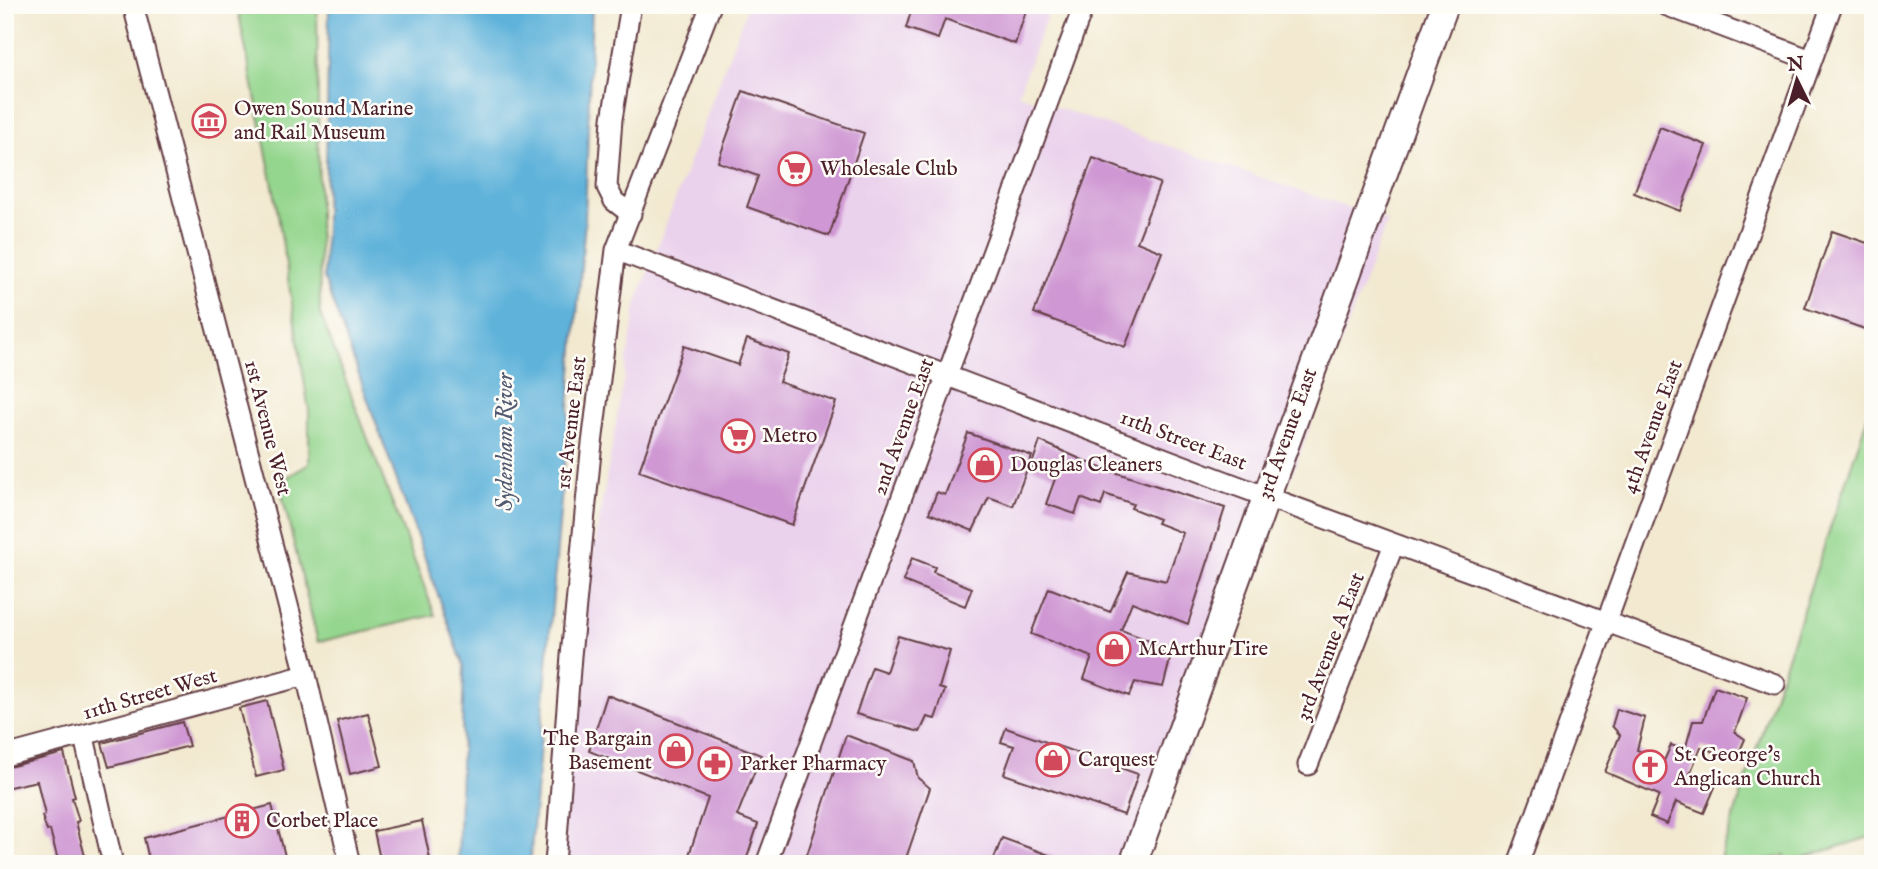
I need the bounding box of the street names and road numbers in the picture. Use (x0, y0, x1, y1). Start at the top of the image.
street label: 1st Avenue East (550, 355, 594, 491)
street label: 2nd Avenue East (867, 355, 941, 499)
street label: 4th Avenue East (1616, 356, 1690, 498)
street label: 1st Avenue West (237, 357, 297, 499)
street label: 3rd Avenue East (1252, 364, 1324, 504)
street label: 11th Street East (1116, 404, 1250, 478)
street label: 3rd Avenue A East (1290, 569, 1372, 725)
street label: 11th Street West (80, 663, 220, 727)

